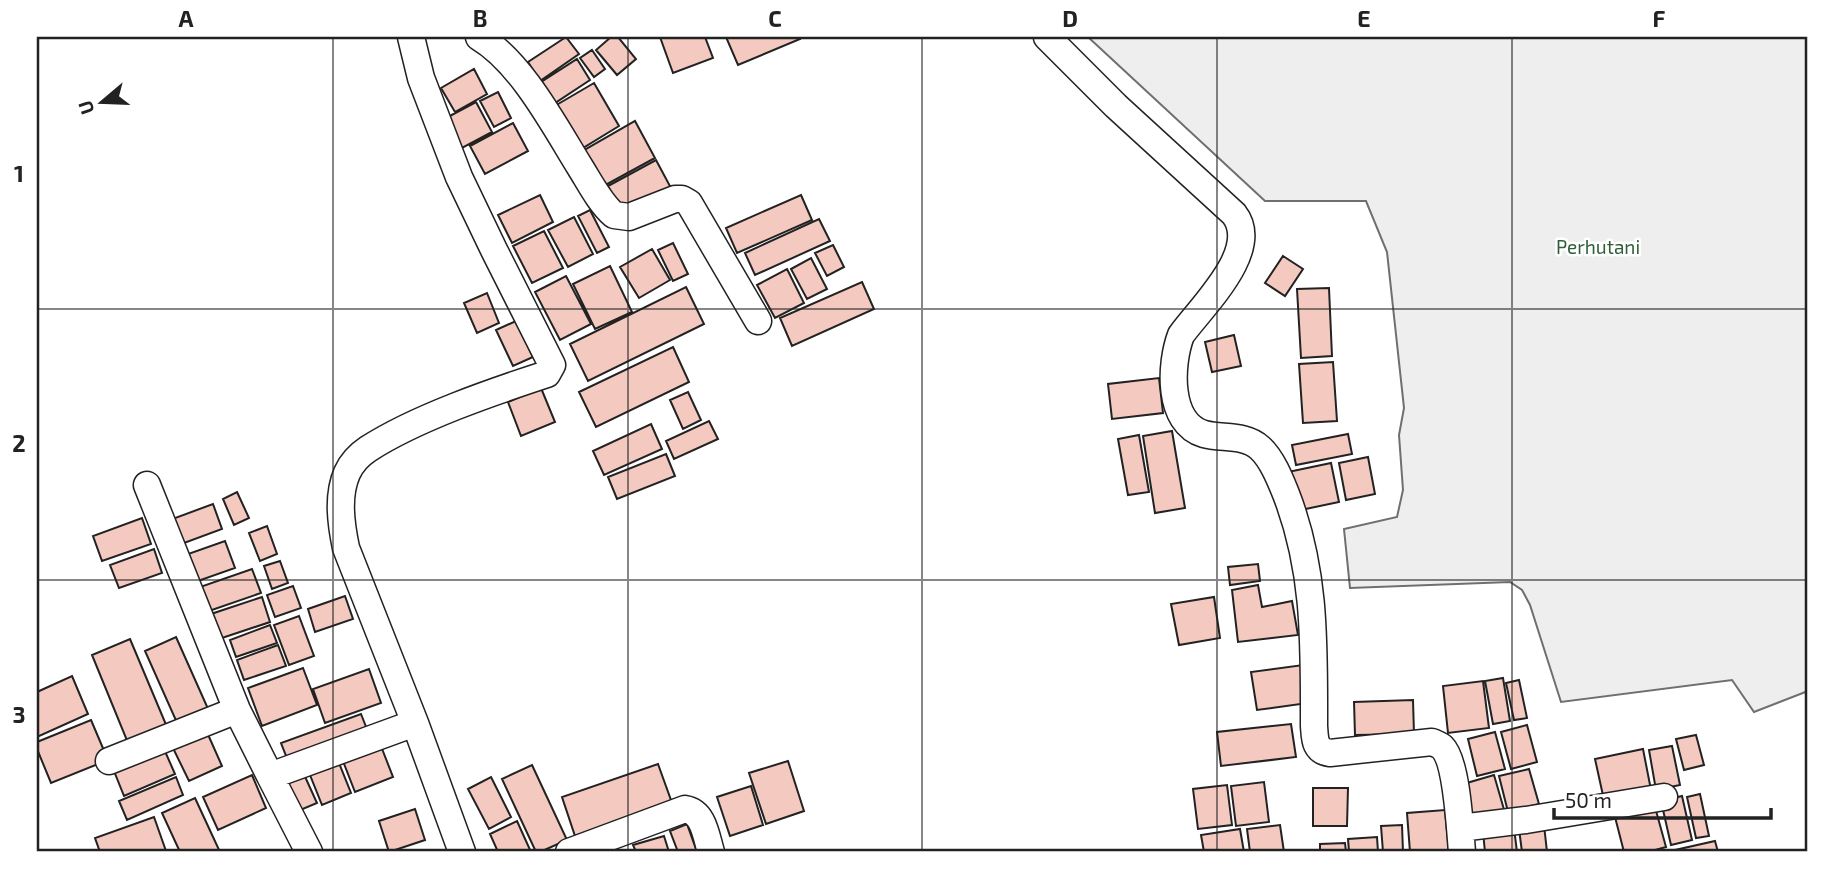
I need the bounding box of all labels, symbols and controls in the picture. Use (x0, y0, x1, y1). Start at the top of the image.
text: A (178, 4, 194, 32)
text: B (473, 4, 487, 32)
text: C (768, 4, 782, 32)
text: D (1062, 4, 1078, 32)
text: E (1357, 4, 1371, 32)
text: F (1653, 4, 1666, 32)
north arrow (66, 66, 136, 136)
text: U (72, 98, 98, 118)
text: 1 (14, 159, 24, 187)
park label: Perhutani (1556, 235, 1640, 258)
text: 2 (12, 429, 26, 457)
text: 3 (12, 700, 26, 728)
scale bar (1554, 777, 1772, 821)
text: 50 m (1565, 787, 1612, 812)

